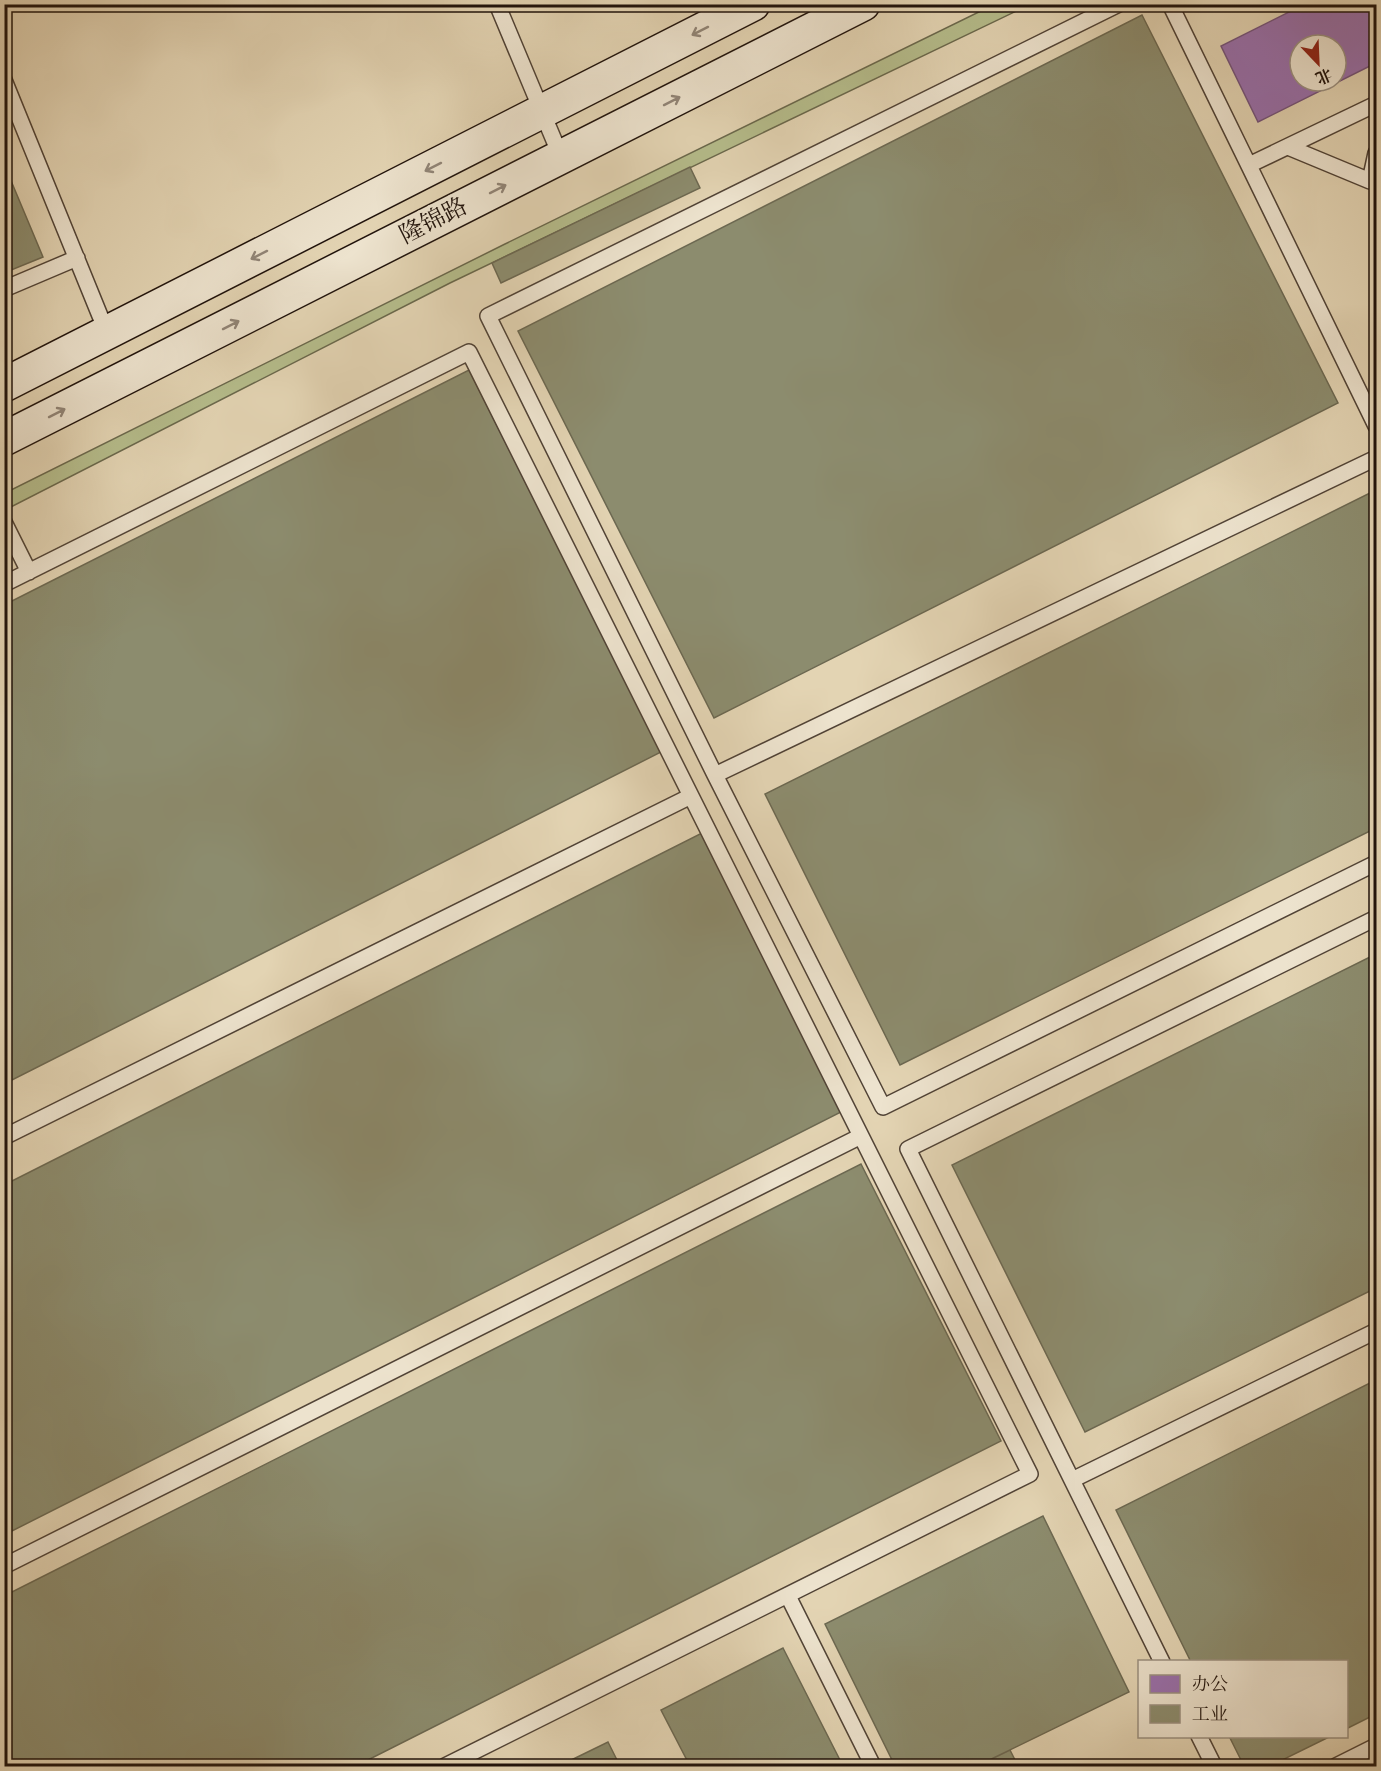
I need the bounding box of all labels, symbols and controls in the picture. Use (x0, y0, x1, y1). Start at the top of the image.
one-way arrow (692, 26, 710, 37)
north arrow (1288, 33, 1348, 93)
text: 北 (1313, 64, 1334, 87)
one-way arrow (663, 95, 681, 107)
one-way arrow (425, 161, 442, 173)
one-way arrow (489, 183, 507, 195)
street label: 隆锦路 (395, 192, 472, 249)
one-way arrow (251, 250, 269, 261)
one-way arrow (221, 319, 239, 330)
one-way arrow (47, 407, 65, 418)
legend (1138, 1660, 1348, 1738)
text: 办公 (1192, 1674, 1228, 1694)
text: 工业 (1192, 1705, 1228, 1724)

